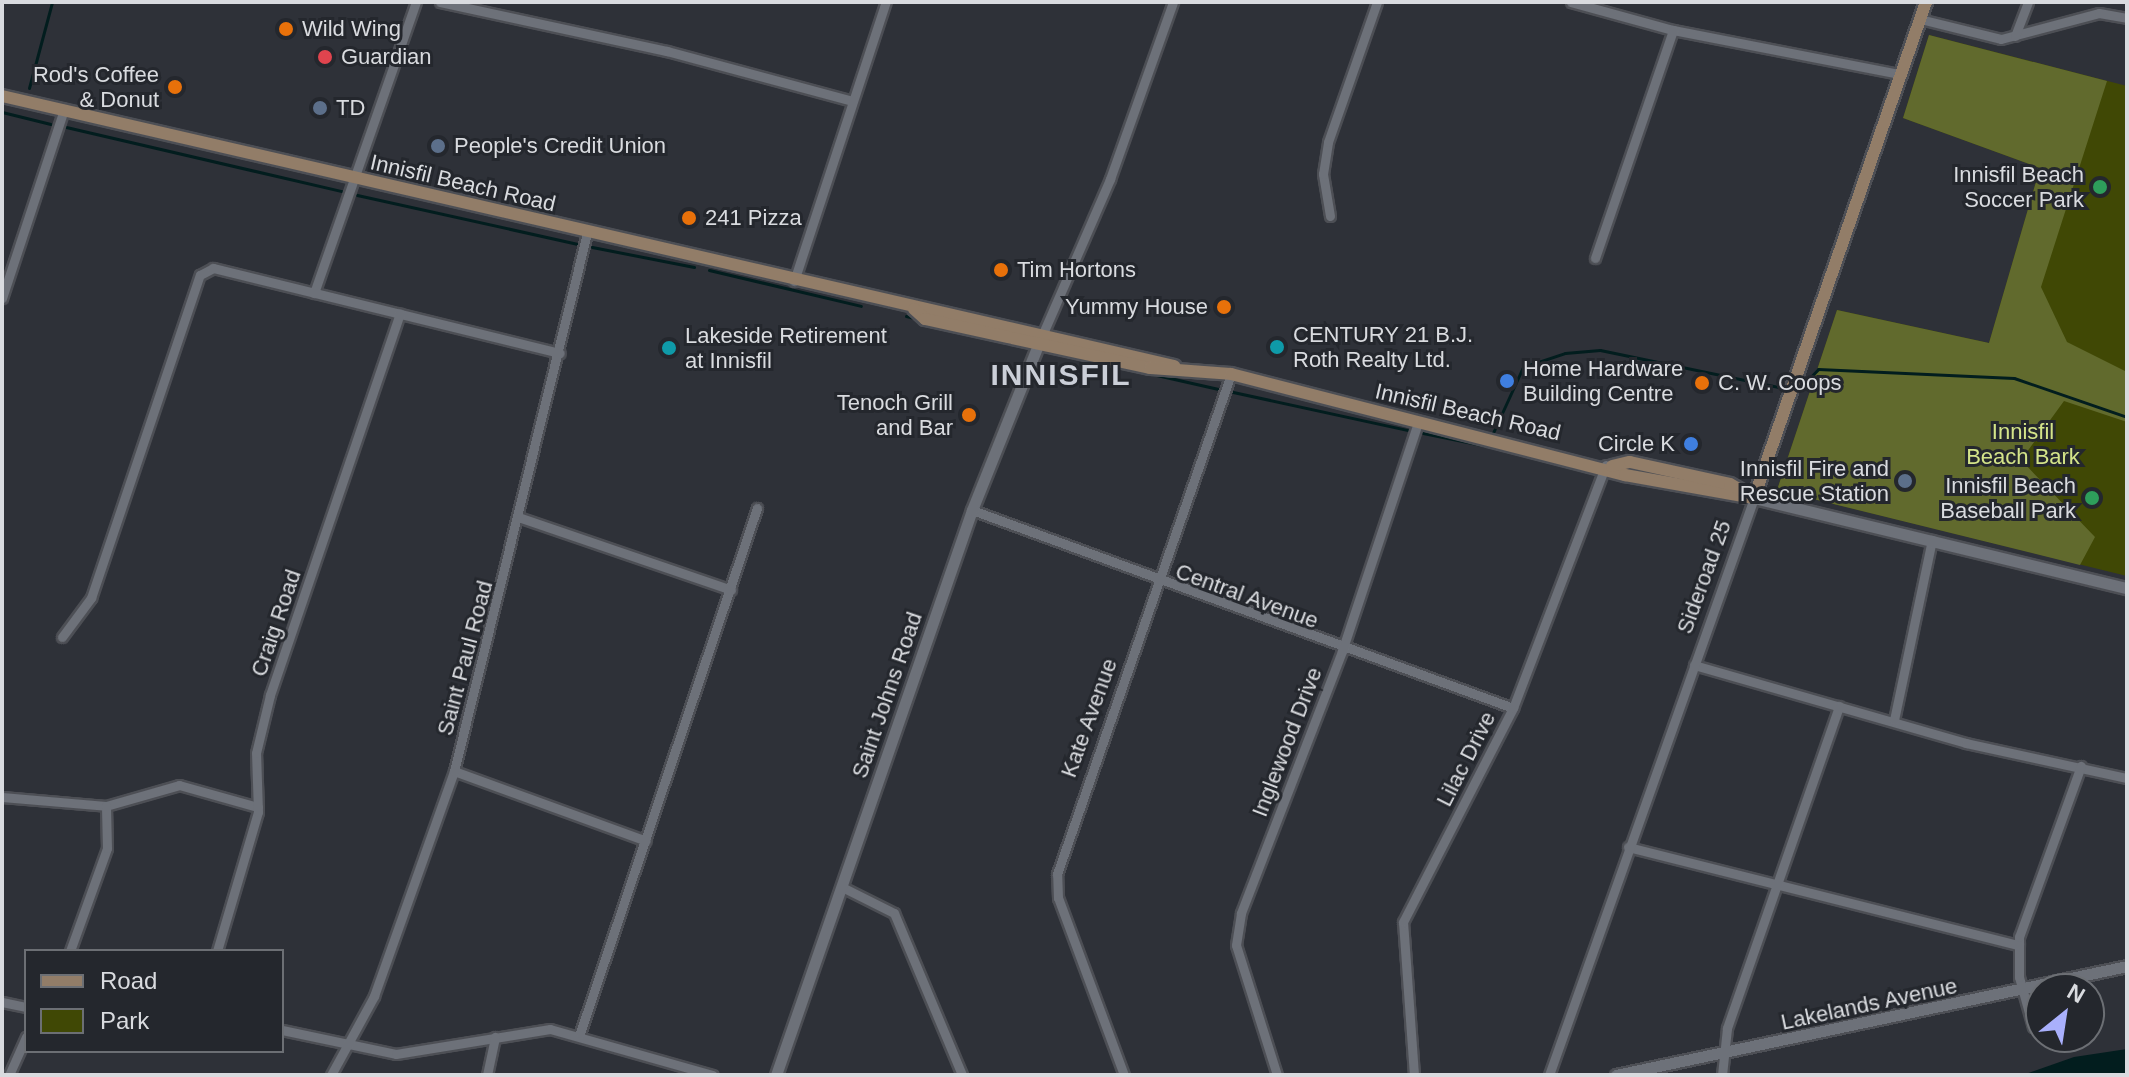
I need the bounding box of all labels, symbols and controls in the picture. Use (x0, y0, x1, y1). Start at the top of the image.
place label: Wild Wing (302, 16, 401, 42)
marker: Wild Wing (277, 20, 295, 38)
place label: Guardian (341, 44, 432, 70)
marker: Guardian (316, 48, 334, 66)
place label: Rod's Coffee & Donut (33, 61, 159, 112)
marker: Rod's Coffee & Donut (166, 78, 184, 96)
place label: TD (336, 95, 365, 121)
marker: TD (311, 99, 329, 117)
place label: People's Credit Union (454, 133, 666, 159)
marker: People's Credit Union (429, 137, 447, 155)
street label: Innisfil Beach Road (368, 149, 558, 217)
place label: Innisfil Beach Soccer Park (1953, 161, 2084, 212)
marker: Innisfil Beach Soccer Park (2091, 178, 2109, 196)
place label: 241 Pizza (705, 205, 802, 231)
marker: 241 Pizza (680, 209, 698, 227)
place label: Tim Hortons (1017, 257, 1136, 283)
marker: Tim Hortons (992, 261, 1010, 279)
place label: Yummy House (1065, 294, 1208, 320)
marker: Yummy House (1215, 298, 1233, 316)
place label: CENTURY 21 B.J. Roth Realty Ltd. (1293, 321, 1474, 372)
place label: Lakeside Retirement at Innisfil (685, 322, 887, 374)
marker: CENTURY 21 B.J. Roth Realty Ltd. (1268, 338, 1286, 356)
marker: Lakeside Retirement at Innisfil (660, 339, 678, 357)
place label: Home Hardware Building Centre (1523, 355, 1683, 406)
district label: INNISFIL (991, 357, 1131, 393)
place label: C. W. Coops (1718, 370, 1841, 396)
marker: Home Hardware Building Centre (1498, 372, 1516, 390)
marker: C. W. Coops (1693, 374, 1711, 392)
street label: Innisfil Beach Road (1373, 378, 1563, 446)
place label: Tenoch Grill and Bar (837, 389, 953, 440)
marker: Tenoch Grill and Bar (960, 406, 978, 424)
park label: Innisfil Beach Bark (1966, 418, 2080, 470)
place label: Circle K (1598, 431, 1675, 457)
marker: Circle K (1682, 435, 1700, 453)
place label: Innisfil Fire and Rescue Station (1740, 455, 1889, 506)
marker: Innisfil Fire and Rescue Station (1896, 472, 1914, 490)
place label: Innisfil Beach Baseball Park (1940, 472, 2076, 524)
marker: Innisfil Beach Baseball Park (2083, 489, 2101, 507)
street label: Sideroad 25 (1671, 517, 1737, 637)
street label: Central Avenue (1171, 558, 1323, 634)
street label: Craig Road (245, 566, 307, 680)
street label: Saint Paul Road (432, 578, 498, 738)
street label: Saint Johns Road (846, 609, 928, 781)
street label: Kate Avenue (1055, 654, 1123, 782)
street label: Inglewood Drive (1246, 664, 1328, 820)
street label: Lilac Drive (1431, 707, 1501, 811)
legend (24, 949, 284, 1053)
text: Road (100, 967, 157, 994)
street label: Lakelands Avenue (1778, 972, 1960, 1036)
north arrow (2025, 973, 2105, 1053)
text: N (2063, 979, 2089, 1008)
text: Park (100, 1007, 149, 1034)

